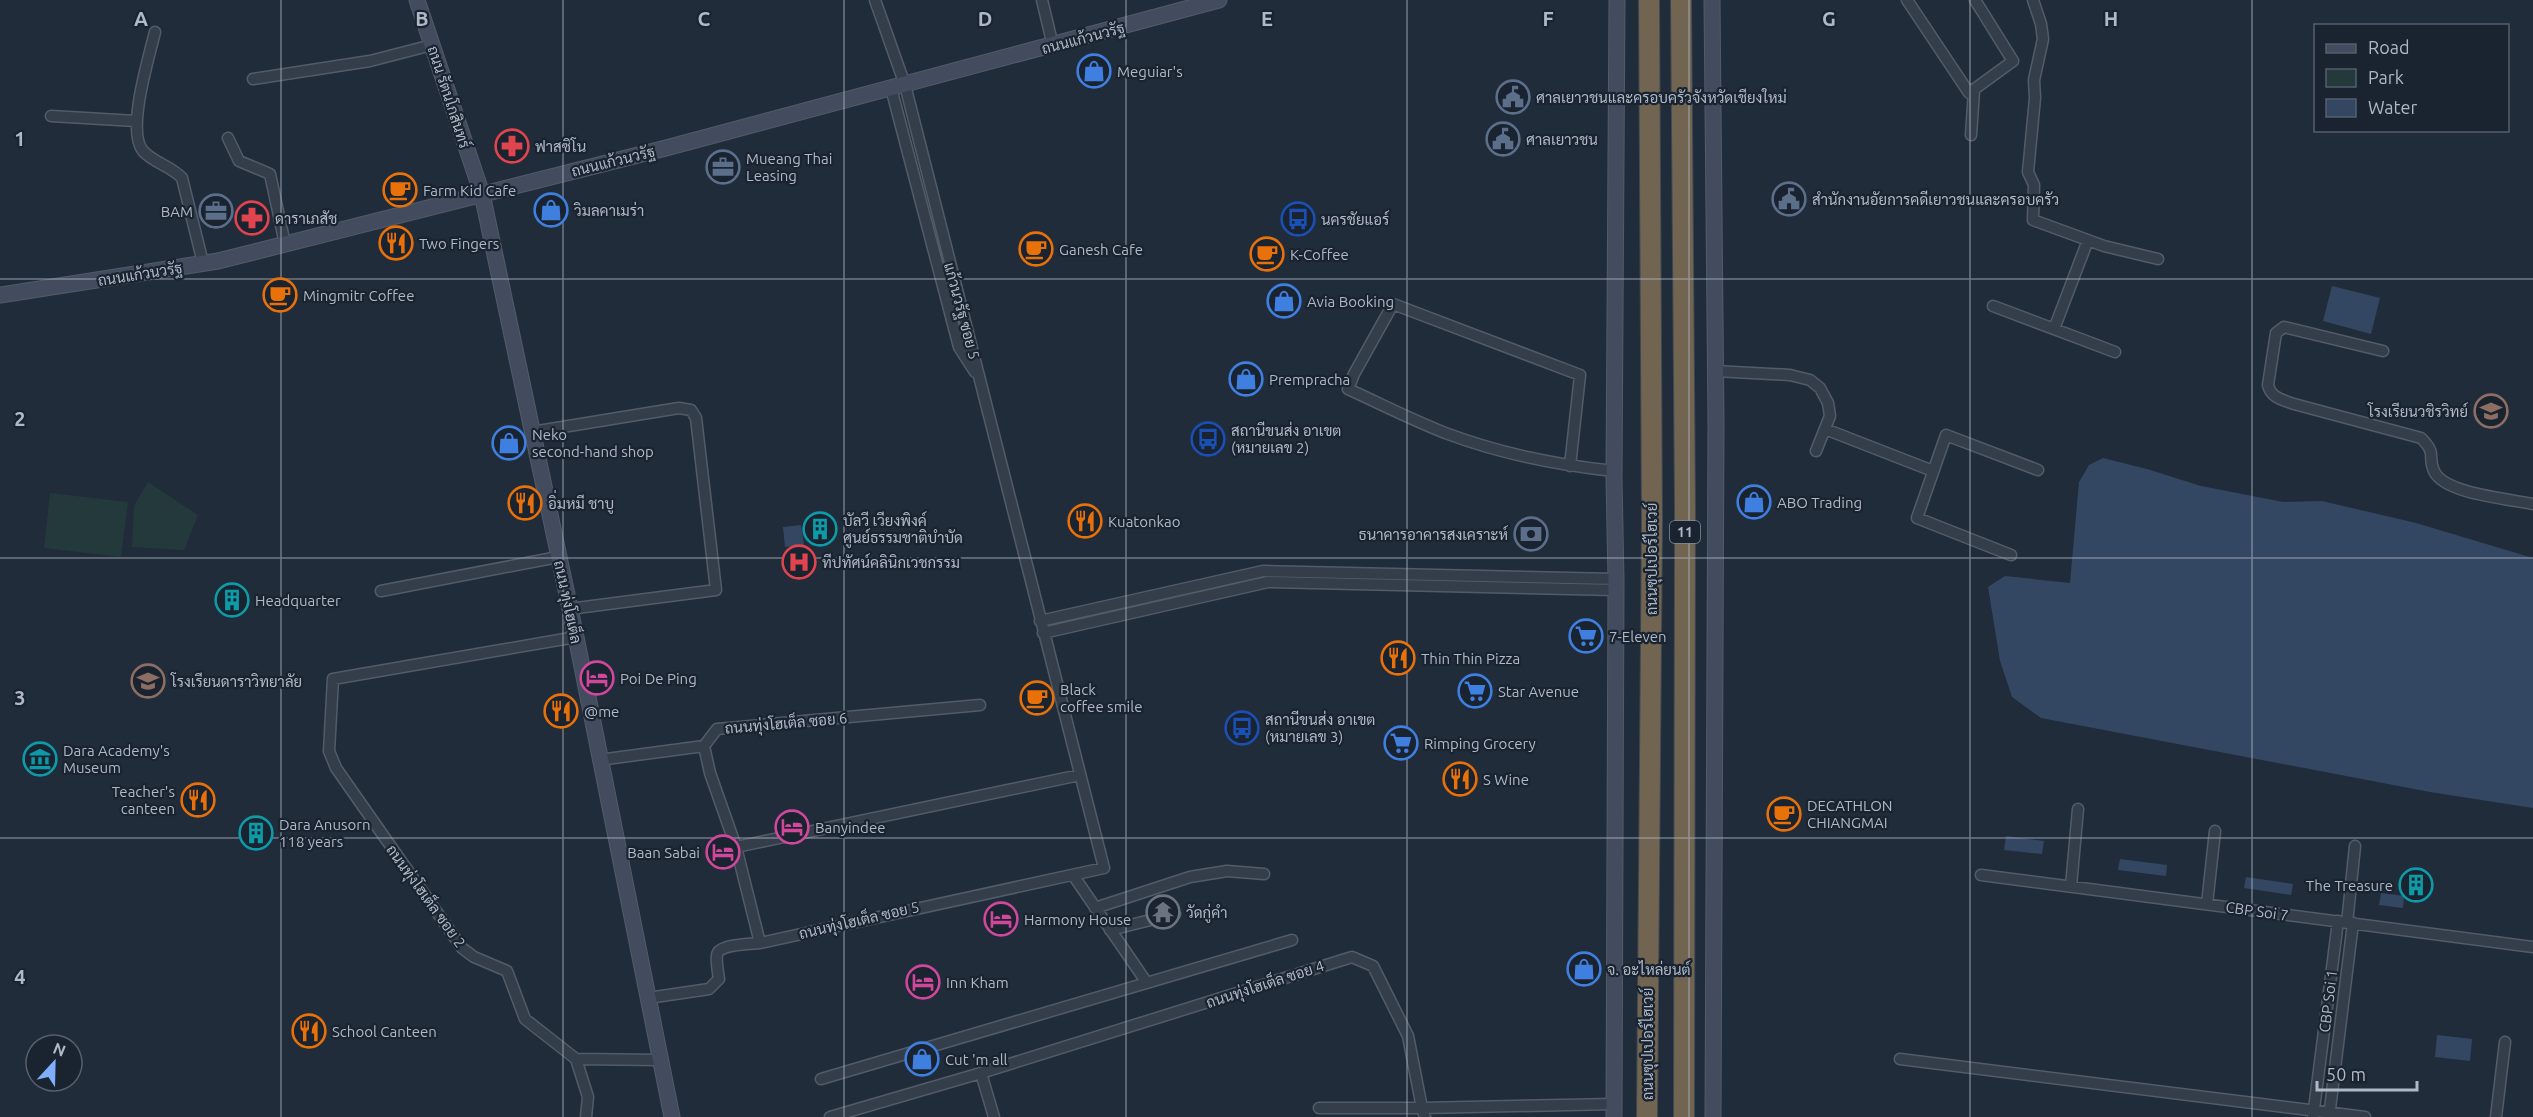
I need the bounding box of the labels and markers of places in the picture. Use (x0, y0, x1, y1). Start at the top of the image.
shop icon: Meguiar's (1076, 53, 1112, 89)
place label: Meguiar's (1117, 63, 1183, 80)
public building icon: ศาลเยาวชนและครอบครัวจังหวัดเชียงใหม่ (1495, 79, 1531, 115)
place label: ศาลเยาวชนและครอบครัวจังหวัดเชียงใหม่ (1536, 88, 1787, 106)
public building icon: ศาลเยาวชน (1485, 121, 1521, 157)
pharmacy icon: ฟาสซิโน (494, 128, 530, 164)
place label: ศาลเยาวชน (1526, 131, 1598, 148)
place label: ฟาสซิโน (535, 137, 586, 155)
office icon: Mueang Thai Leasing (705, 149, 741, 185)
place label: Mueang Thai Leasing (746, 150, 832, 184)
cafe icon: Farm Kid Cafe (382, 172, 418, 208)
public building icon: สำนักงานอัยการคดีเยาวชนและครอบครัว (1771, 181, 1807, 217)
place label: Farm Kid Cafe (423, 182, 516, 199)
place label: สำนักงานอัยการคดีเยาวชนและครอบครัว (1812, 190, 2059, 208)
shop icon: วิมลคาเมร่า (533, 192, 569, 228)
office icon: BAM (198, 193, 234, 229)
pharmacy icon: ดาราเภสัช (234, 200, 270, 236)
place label: วิมลคาเมร่า (574, 201, 644, 219)
bus stop icon: นครชัยแอร์ (1280, 201, 1316, 237)
place label: BAM (161, 203, 193, 220)
place label: ดาราเภสัช (275, 210, 337, 227)
place label: นครชัยแอร์ (1321, 210, 1389, 228)
restaurant icon: Two Fingers (378, 225, 414, 261)
cafe icon: Ganesh Cafe (1018, 231, 1054, 267)
place label: Two Fingers (419, 235, 499, 252)
cafe icon: K-Coffee (1249, 236, 1285, 272)
place label: Ganesh Cafe (1059, 241, 1143, 258)
place label: K-Coffee (1290, 246, 1349, 263)
cafe icon: Mingmitr Coffee (262, 277, 298, 313)
shop icon: Avia Booking (1266, 283, 1302, 319)
place label: Mingmitr Coffee (303, 287, 414, 304)
place label: Avia Booking (1307, 293, 1394, 310)
shop icon: Prempracha (1228, 361, 1264, 397)
place label: Prempracha (1269, 371, 1350, 388)
school or university icon: โรงเรียนวชิรวิทย์ (2473, 393, 2509, 429)
place label: โรงเรียนวชิรวิทย์ (2367, 402, 2468, 420)
bus stop icon: สถานีขนส่ง อาเขต (หมายเลข 2) (1190, 421, 1226, 457)
place label: สถานีขนส่ง อาเขต (หมายเลข 2) (1231, 421, 1341, 456)
shop icon: Neko second-hand shop (491, 425, 527, 461)
place label: Neko second-hand shop (532, 426, 654, 460)
shop icon: ABO Trading (1736, 484, 1772, 520)
restaurant icon: อิ่มหมี ชาบู (507, 485, 543, 521)
place label: อิ่มหมี ชาบู (548, 489, 614, 514)
place label: ABO Trading (1777, 494, 1862, 511)
restaurant icon: Kuatonkao (1067, 503, 1103, 539)
building icon: บัลวี เวียงพิงค์ ศูนย์ธรรมชาติบำบัด (802, 511, 838, 547)
place label: บัลวี เวียงพิงค์ ศูนย์ธรรมชาติบำบัด (843, 511, 963, 548)
place label: Kuatonkao (1108, 513, 1181, 530)
bank icon: ธนาคารอาคารสงเคราะห์ (1513, 516, 1549, 552)
place label: ธนาคารอาคารสงเคราะห์ (1359, 525, 1508, 543)
hospital icon: ทีปทัศน์คลินิกเวชกรรม (781, 544, 817, 580)
place label: ทีปทัศน์คลินิกเวชกรรม (822, 553, 960, 571)
building icon: Headquarter (214, 582, 250, 618)
place label: Headquarter (255, 592, 341, 609)
supermarket icon: 7-Eleven (1568, 618, 1604, 654)
place label: 7-Eleven (1609, 628, 1667, 645)
restaurant icon: Thin Thin Pizza (1380, 640, 1416, 676)
place label: Thin Thin Pizza (1421, 650, 1520, 667)
hotel icon: Poi De Ping (579, 660, 615, 696)
school or university icon: โรงเรียนดาราวิทยาลัย (130, 663, 166, 699)
place label: Poi De Ping (620, 670, 697, 687)
place label: โรงเรียนดาราวิทยาลัย (170, 672, 302, 690)
supermarket icon: Star Avenue (1457, 673, 1493, 709)
cafe icon: Black coffee smile (1019, 680, 1055, 716)
place label: Black coffee smile (1060, 681, 1142, 715)
place label: Star Avenue (1498, 683, 1579, 700)
restaurant icon: @me (543, 693, 579, 729)
place label: @me (584, 703, 619, 720)
bus stop icon: สถานีขนส่ง อาเขต (หมายเลข 3) (1224, 710, 1260, 746)
place label: สถานีขนส่ง อาเขต (หมายเลข 3) (1265, 710, 1375, 745)
supermarket icon: Rimping Grocery (1383, 725, 1419, 761)
place label: Rimping Grocery (1424, 735, 1536, 752)
museum icon: Dara Academy's Museum (22, 741, 58, 777)
place label: Dara Academy's Museum (63, 742, 170, 776)
restaurant icon: S Wine (1442, 761, 1478, 797)
place label: S Wine (1483, 771, 1529, 788)
restaurant icon: Teacher's canteen (180, 782, 216, 818)
place label: Teacher's canteen (112, 783, 175, 817)
cafe icon: DECATHLON CHIANGMAI (1766, 796, 1802, 832)
place label: DECATHLON CHIANGMAI (1807, 797, 1893, 831)
hotel icon: Banyindee (774, 809, 810, 845)
building icon: Dara Anusorn 118 years (238, 815, 274, 851)
place label: Dara Anusorn 118 years (279, 816, 371, 850)
place label: Banyindee (815, 819, 885, 836)
hotel icon: Baan Sabai (705, 834, 741, 870)
place label: Baan Sabai (627, 844, 700, 861)
building icon: The Treasure (2398, 867, 2434, 903)
place label: The Treasure (2306, 877, 2393, 894)
temple icon: วัดกู่คำ (1145, 894, 1181, 930)
hotel icon: Harmony House (983, 901, 1019, 937)
place label: วัดกู่คำ (1186, 903, 1228, 923)
place label: Harmony House (1024, 911, 1131, 928)
shop icon: จ. อะไหล่ยนต์ (1566, 951, 1602, 987)
place label: จ. อะไหล่ยนต์ (1607, 960, 1691, 978)
hotel icon: Inn Kham (905, 964, 941, 1000)
place label: Inn Kham (946, 974, 1009, 991)
restaurant icon: School Canteen (291, 1013, 327, 1049)
place label: School Canteen (332, 1023, 437, 1040)
shop icon: Cut 'm all (904, 1041, 940, 1077)
place label: Cut 'm all (945, 1051, 1008, 1068)

